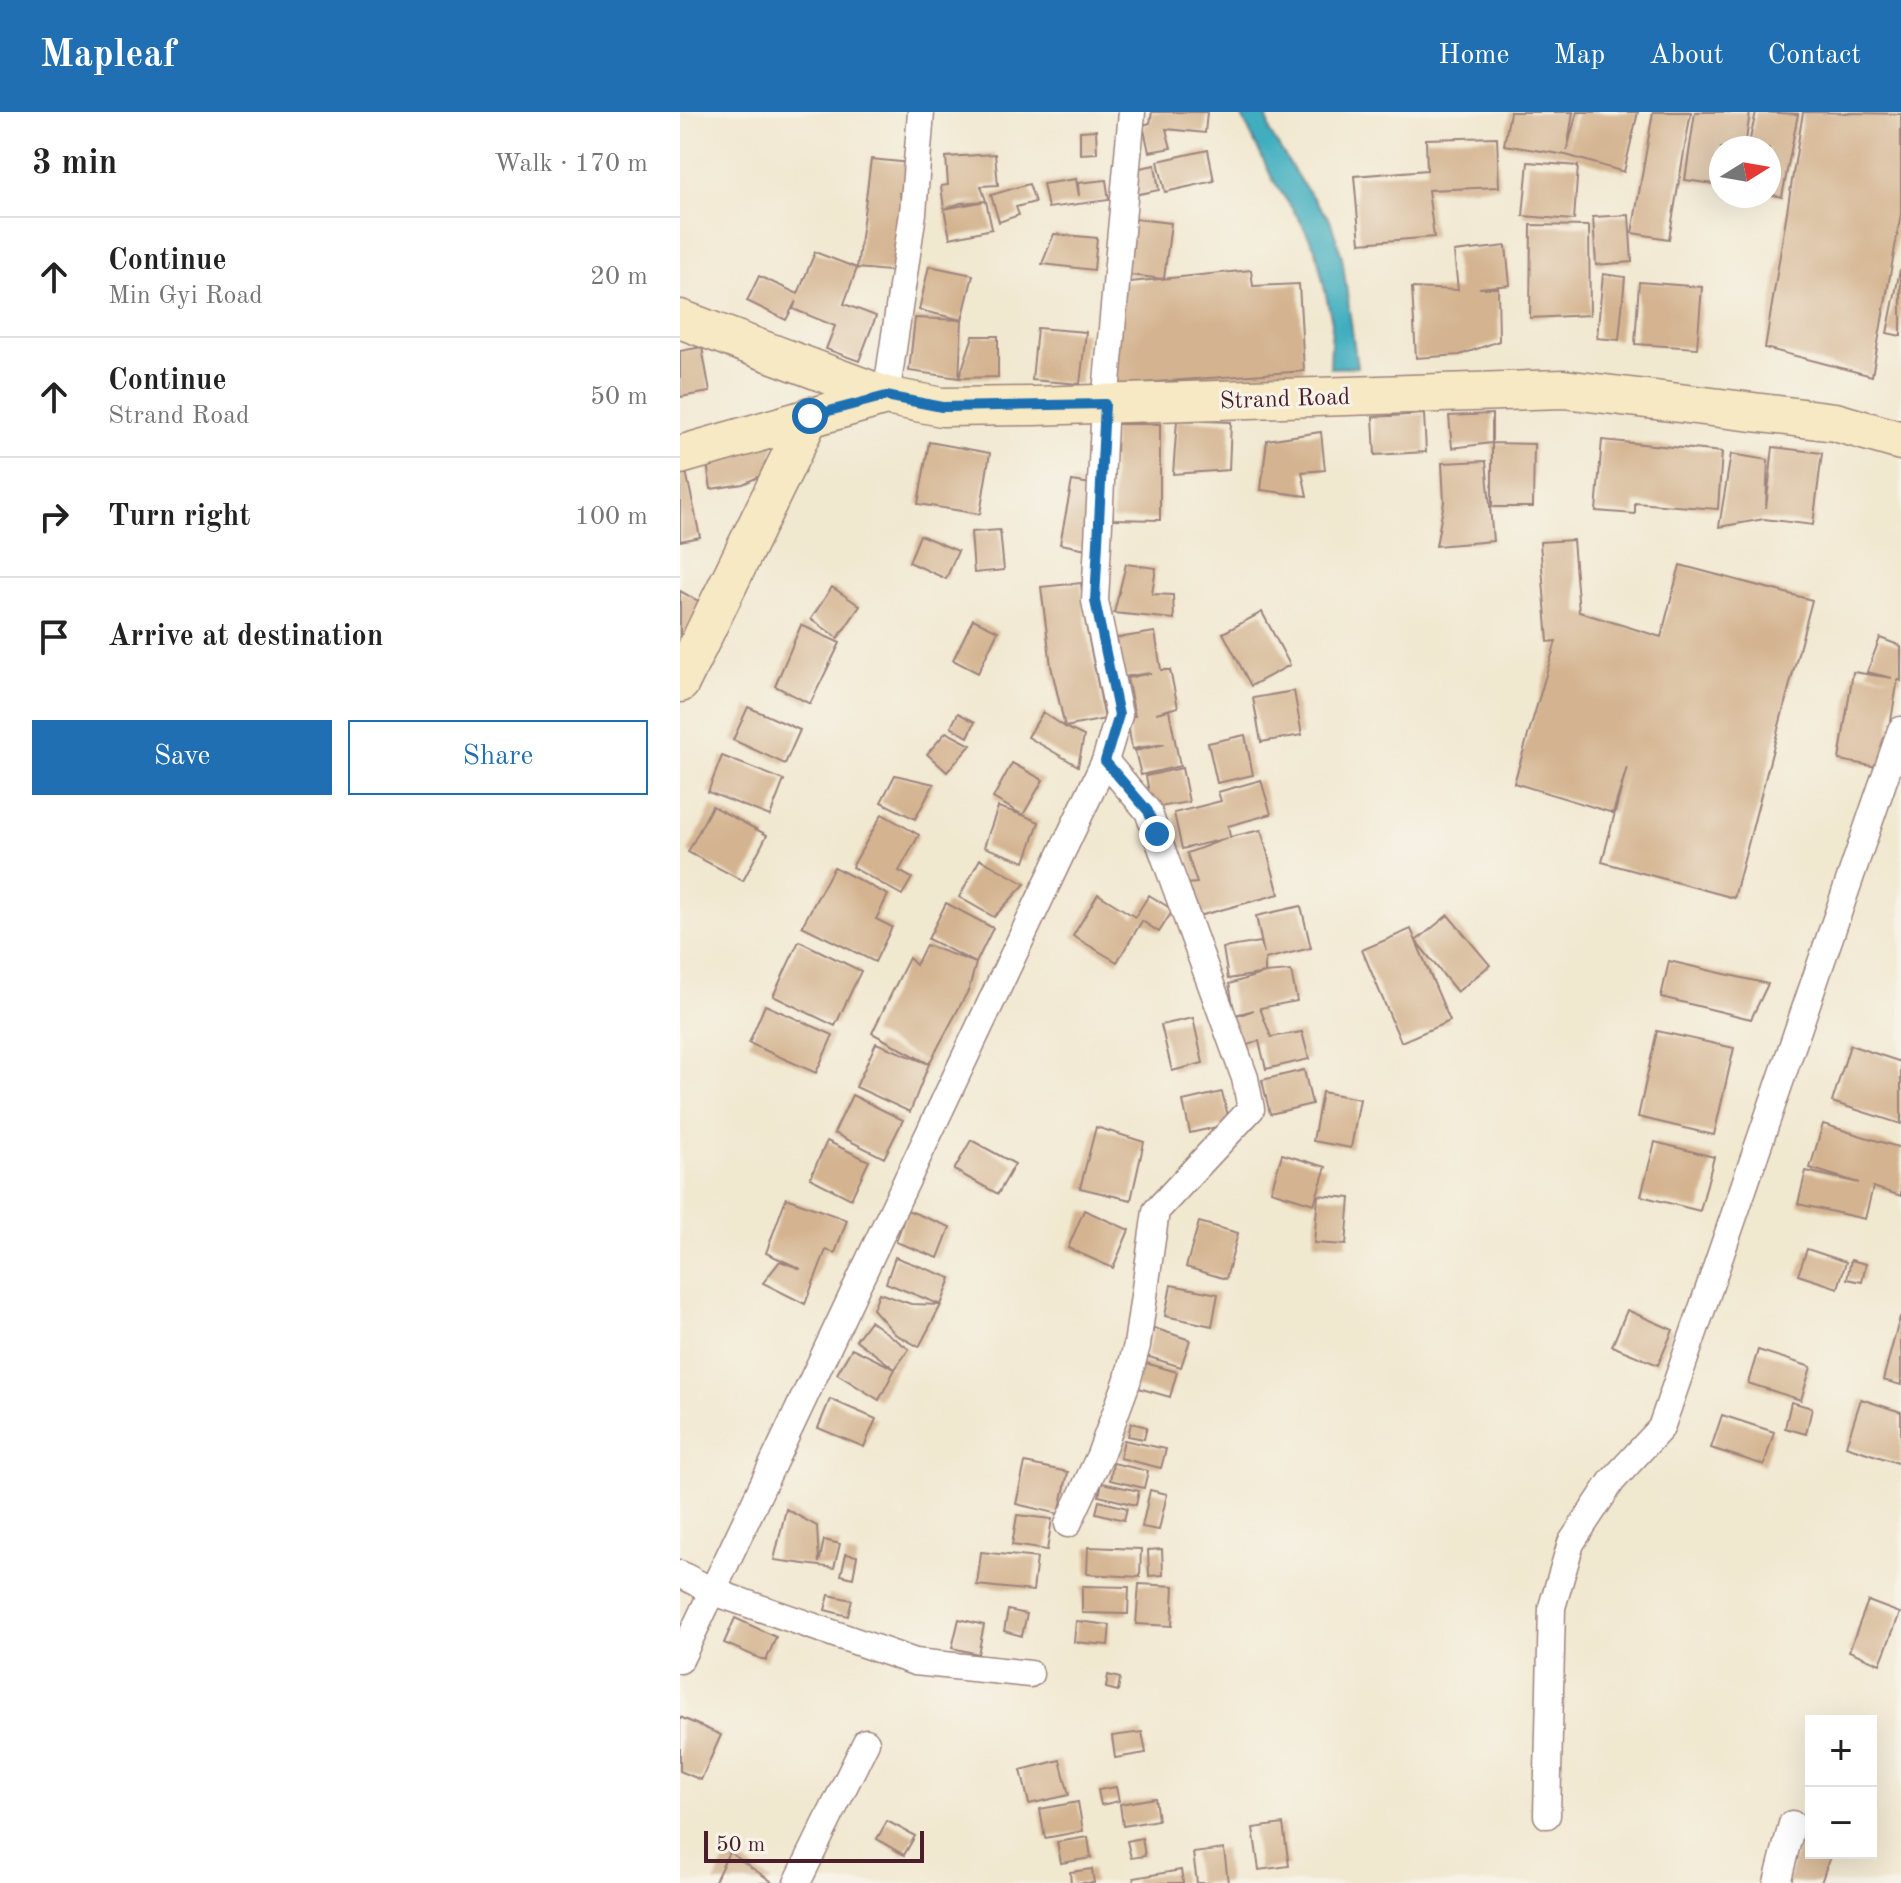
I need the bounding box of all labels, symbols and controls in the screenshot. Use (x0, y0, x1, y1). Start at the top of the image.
text: Mapleaf (40, 37, 176, 75)
text: Home (1438, 42, 1509, 70)
text: Map (1553, 42, 1605, 70)
text: About (1649, 42, 1724, 70)
text: Contact (1768, 42, 1861, 70)
north arrow (1709, 136, 1781, 208)
text: 3 min (32, 147, 117, 181)
text: Walk · 170 m (494, 151, 648, 177)
text: Continue (108, 246, 227, 276)
icon: ahead (32, 255, 76, 299)
text: 20 m (590, 264, 648, 290)
text: Min Gyi Road (108, 283, 263, 309)
text: Continue (108, 366, 227, 396)
icon: ahead (32, 375, 76, 419)
text: 50 m (590, 384, 648, 410)
street label: Strand Road (1219, 386, 1351, 414)
route start (792, 398, 828, 434)
text: Strand Road (108, 403, 250, 429)
icon: right (32, 495, 76, 539)
text: Turn right (108, 502, 250, 532)
text: 100 m (575, 504, 648, 530)
icon: arrive (32, 615, 76, 659)
text: Arrive at destination (108, 622, 383, 652)
button: Save (32, 720, 332, 795)
button: Share (348, 720, 648, 795)
route end (1139, 816, 1175, 852)
map controls (1805, 1715, 1877, 1859)
button: + (1805, 1715, 1877, 1787)
button: − (1805, 1787, 1877, 1859)
scale bar (704, 1827, 924, 1863)
text: 50 m (716, 1834, 765, 1856)

